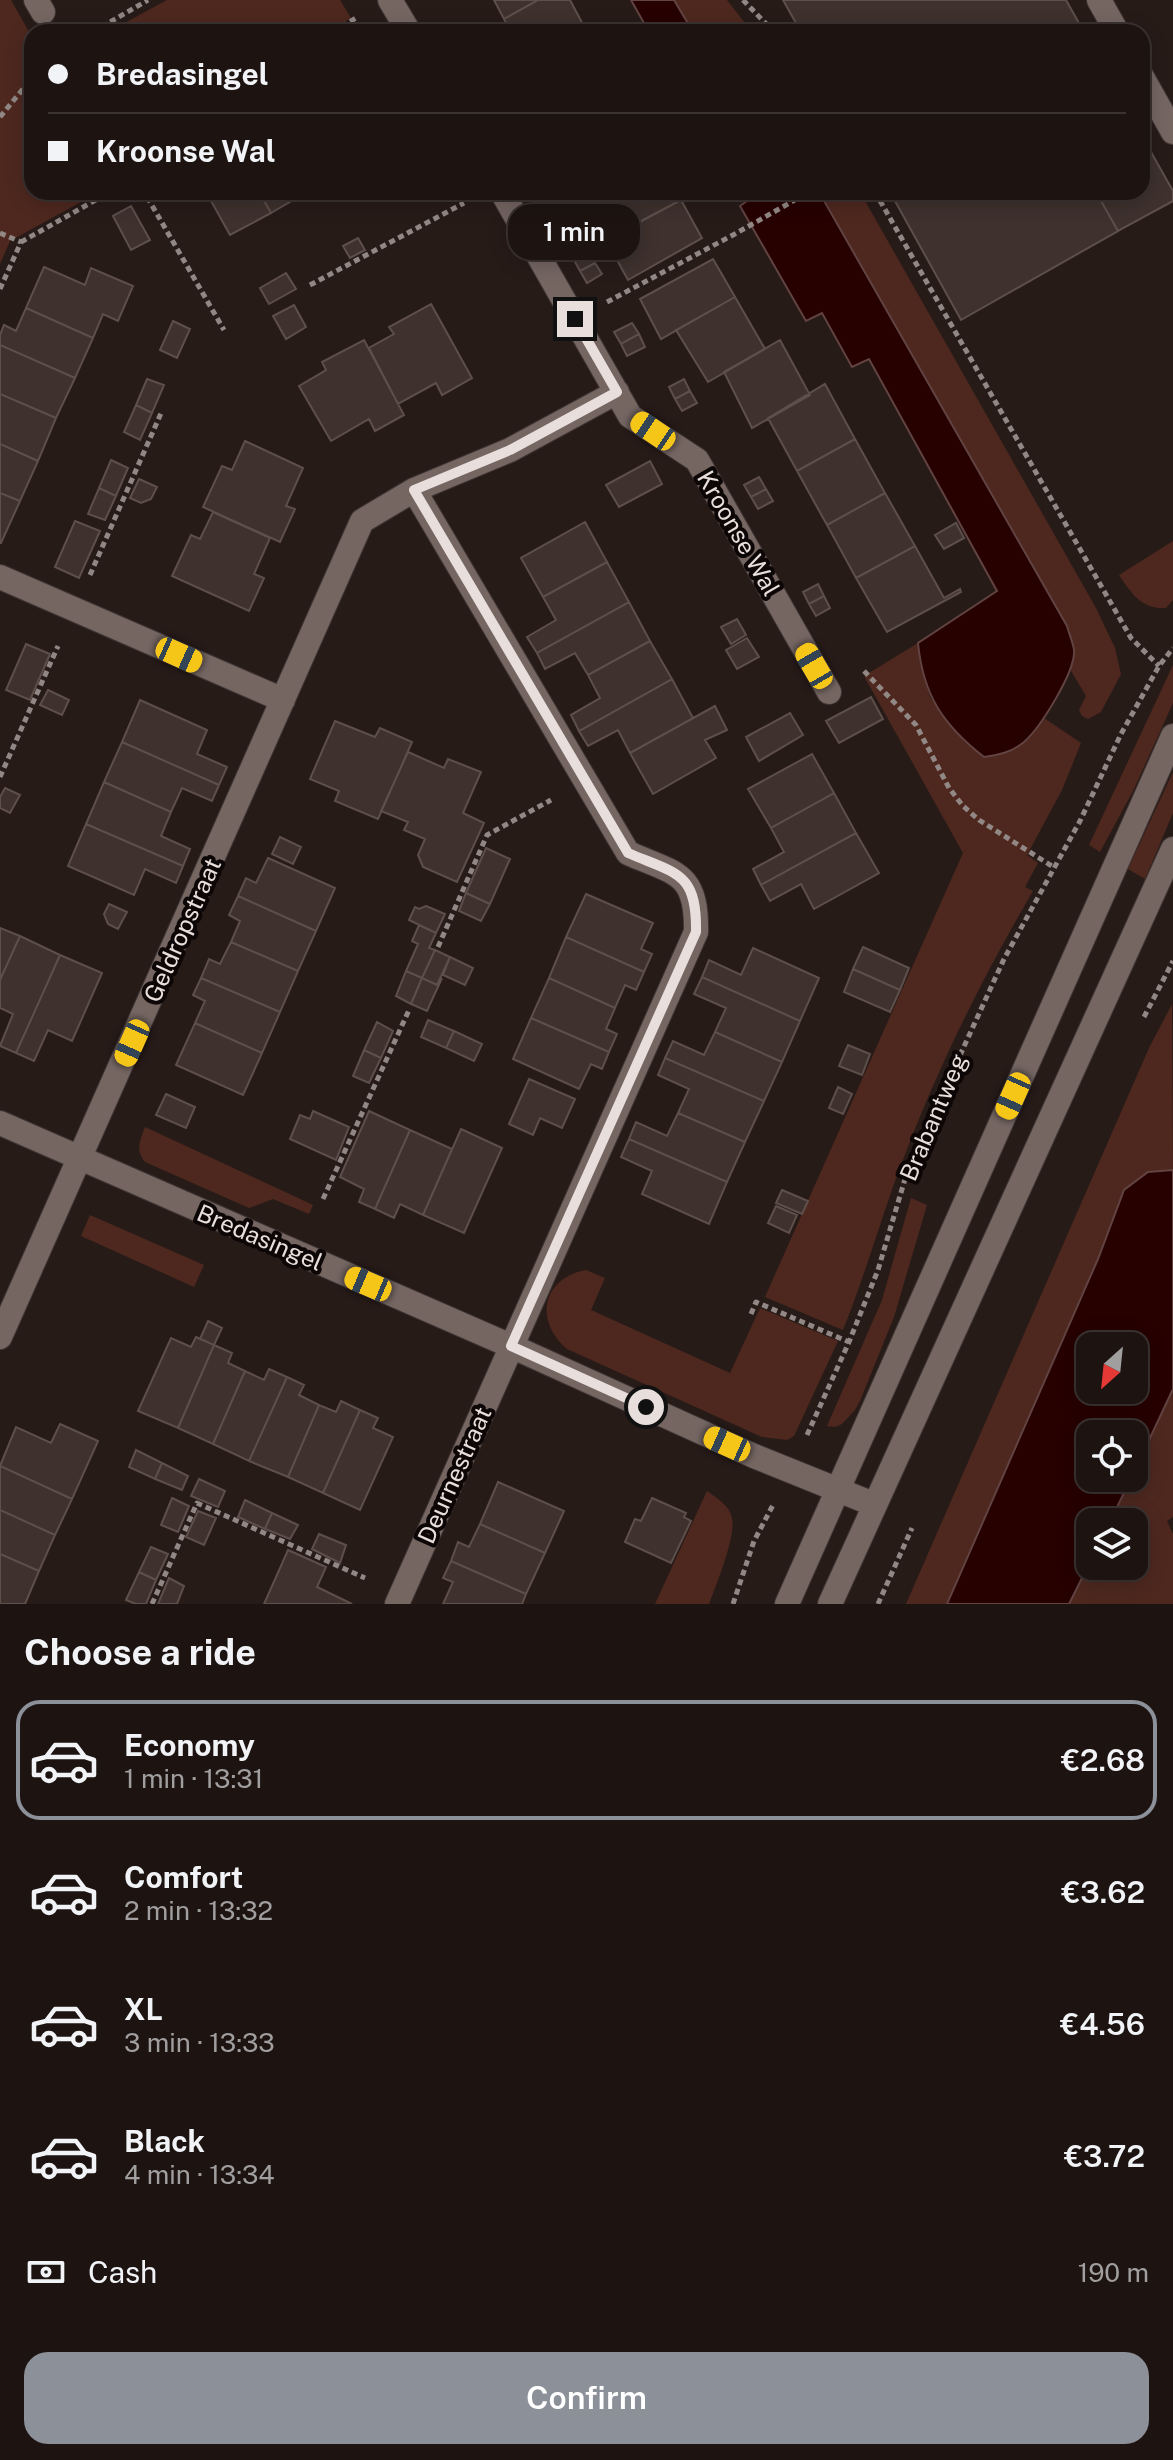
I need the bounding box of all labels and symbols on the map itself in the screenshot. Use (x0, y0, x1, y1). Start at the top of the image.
callout: 1 min (509, 203, 641, 259)
route end (557, 301, 593, 337)
car (626, 408, 680, 454)
street label: Kroonse Wal (692, 466, 786, 600)
car (152, 634, 206, 676)
car (792, 639, 836, 693)
street label: Geldropstraat (138, 854, 226, 1006)
car (111, 1016, 153, 1070)
street label: Brabantweg (894, 1049, 972, 1185)
car (992, 1069, 1034, 1123)
street label: Bredasingel (193, 1198, 327, 1276)
car (341, 1264, 395, 1304)
north arrow (1076, 1332, 1148, 1404)
route start (628, 1389, 664, 1425)
street label: Deurnestraat (411, 1402, 497, 1548)
car (700, 1423, 754, 1465)

